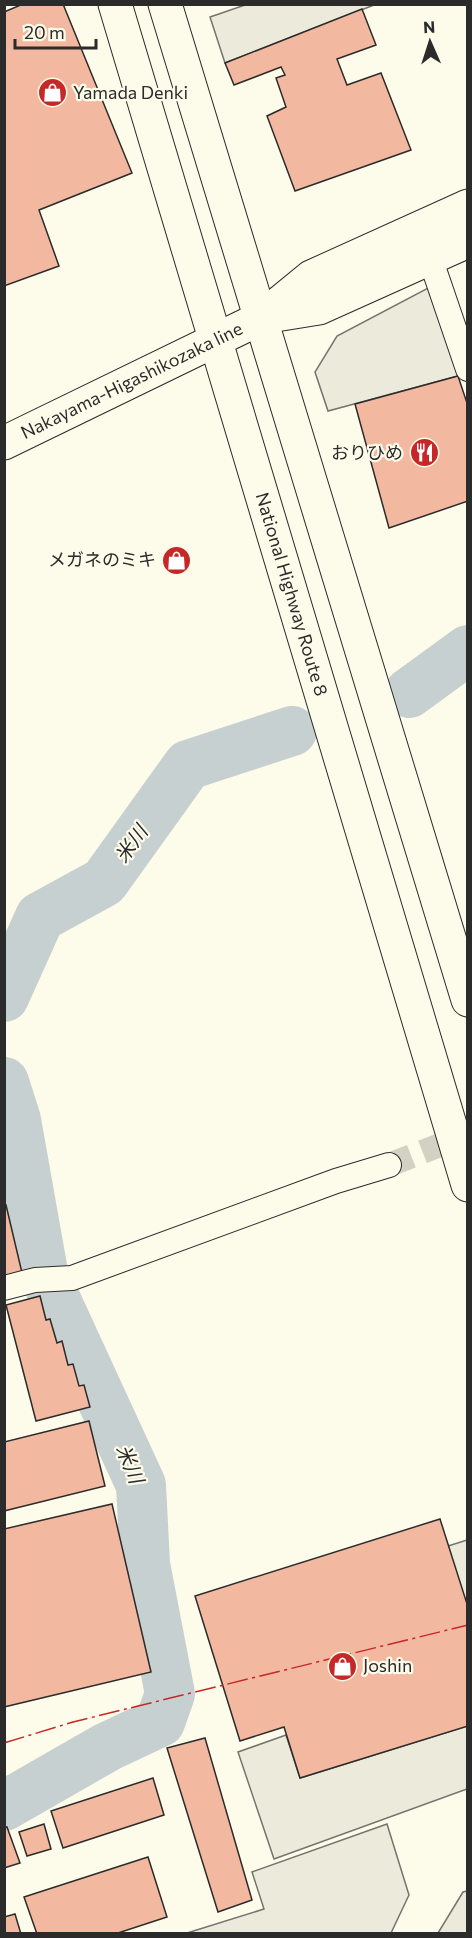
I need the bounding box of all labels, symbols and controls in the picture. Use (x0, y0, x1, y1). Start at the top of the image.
scale bar (15, 12, 96, 50)
north arrow (400, 12, 460, 72)
text: N (423, 17, 436, 36)
text: 20 m (24, 21, 65, 43)
shop icon: Yamada Denki (36, 77, 68, 109)
place label: Yamada Denki (73, 81, 188, 103)
street label: Nakayama-Higashikozaka line (17, 317, 246, 443)
restaurant icon: おりひめ (408, 437, 440, 469)
place label: おりひめ (331, 441, 403, 463)
street label: National Highway Route 8 (252, 490, 333, 698)
shop icon: メガネのミキ (161, 544, 193, 576)
place label: メガネのミキ (48, 548, 156, 570)
water label: 米川 (109, 819, 153, 867)
water label: 米川 (112, 1441, 150, 1489)
shop icon: Joshin (326, 1650, 358, 1682)
place label: Joshin (363, 1654, 412, 1676)

